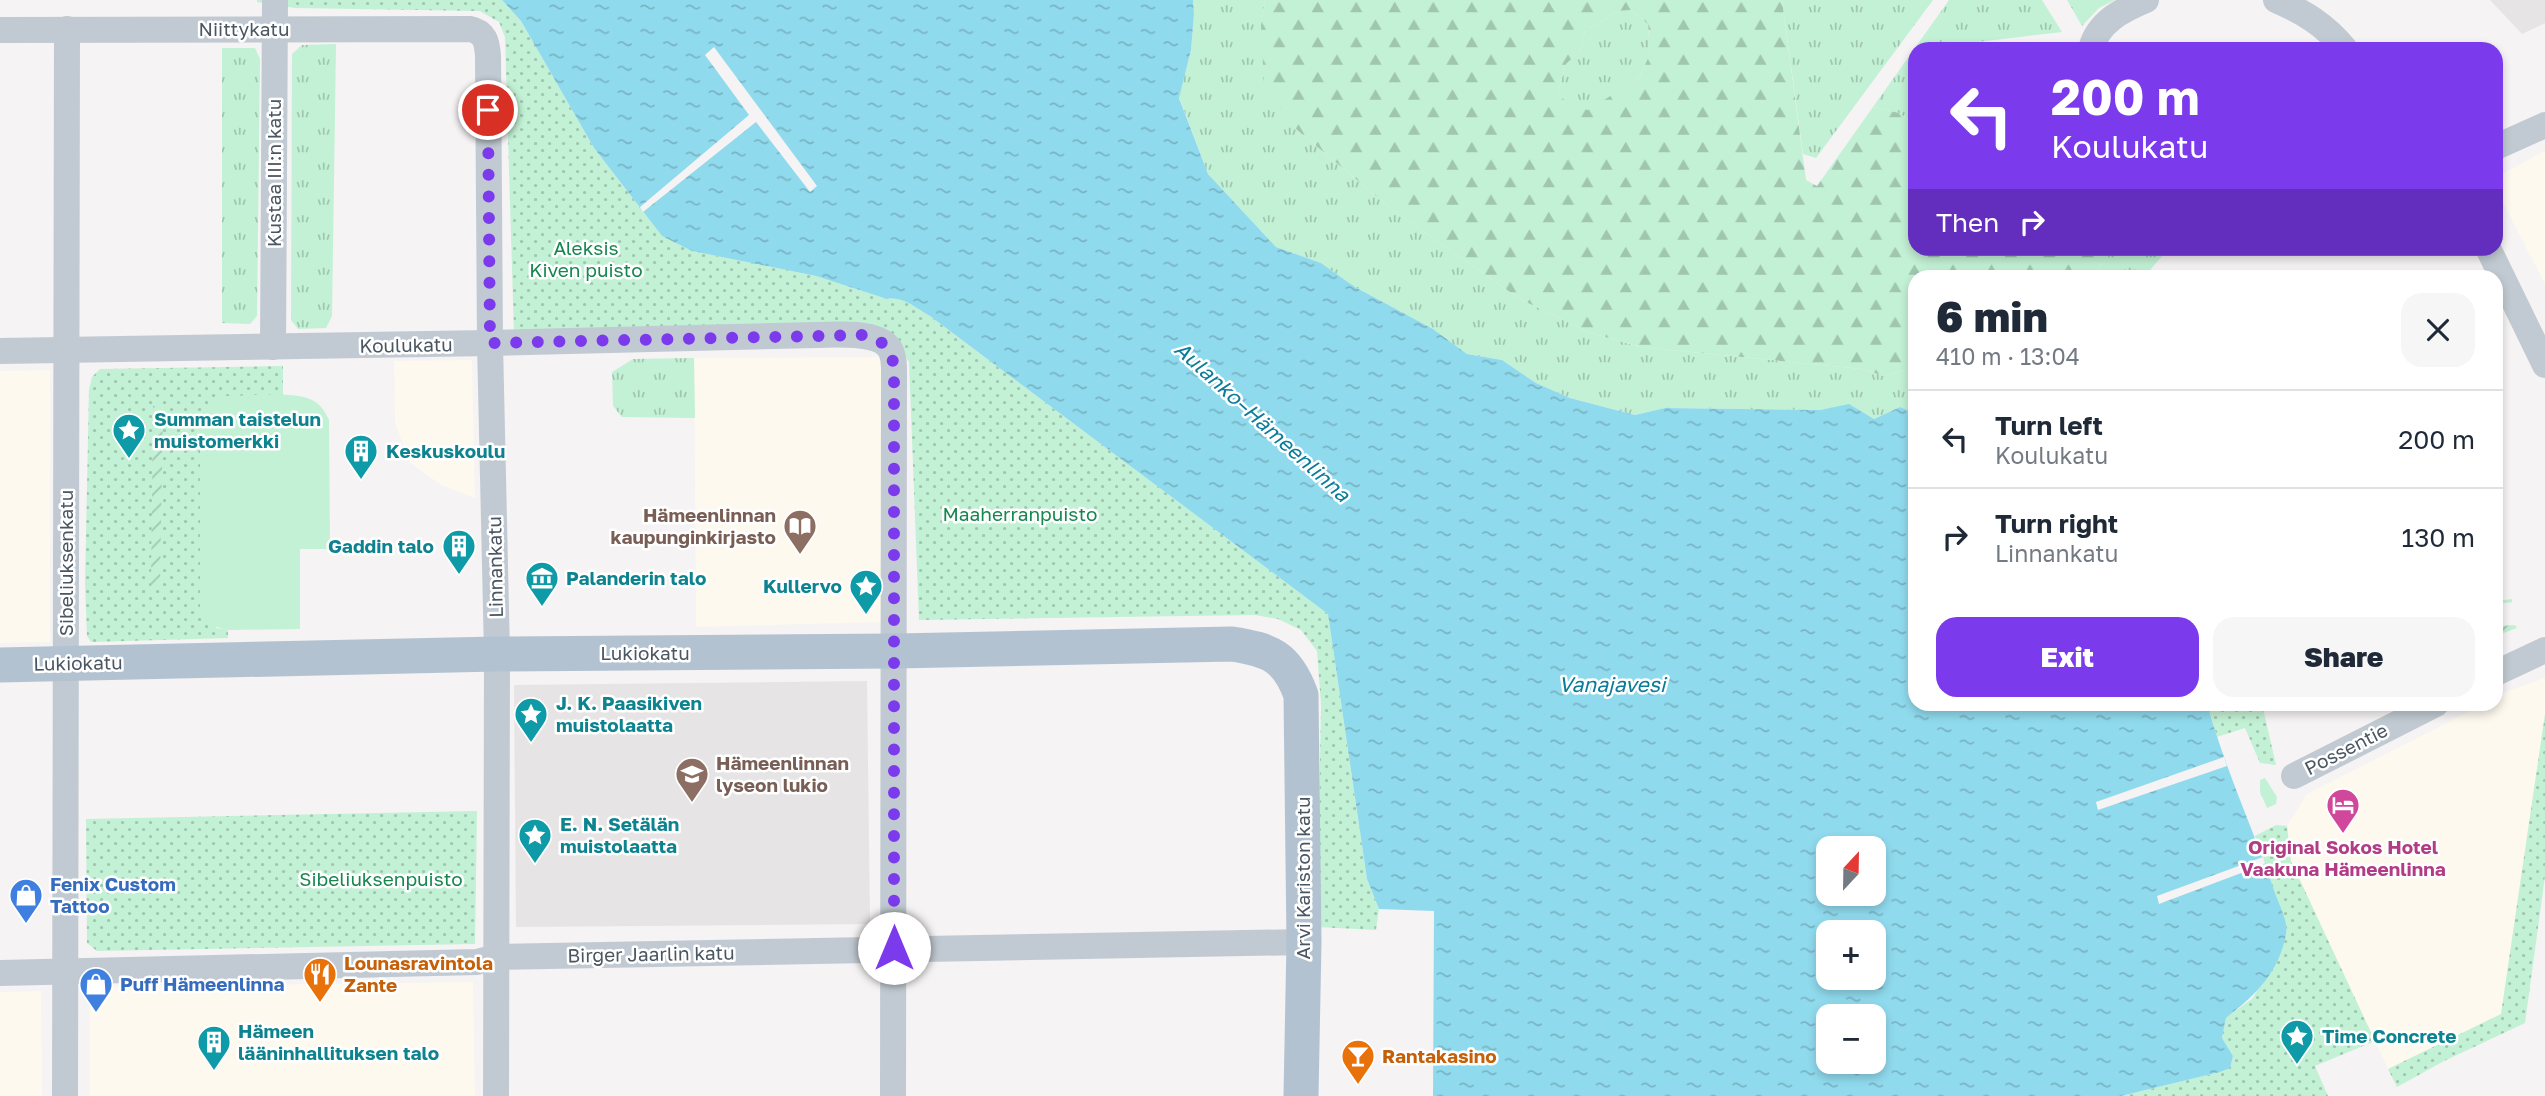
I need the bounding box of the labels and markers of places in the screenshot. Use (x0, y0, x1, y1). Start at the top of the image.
pin (458, 80, 518, 140)
place label: Summan taistelun muistomerkki (154, 407, 321, 452)
place icon: Summan taistelun muistomerkki (110, 411, 148, 460)
building icon: Keskuskoulu (342, 432, 380, 481)
place label: Keskuskoulu (386, 439, 505, 462)
place label: Hämeenlinnan kaupunginkirjasto (611, 503, 776, 548)
library icon: Hämeenlinnan kaupunginkirjasto (781, 507, 819, 556)
building icon: Gaddin talo (440, 527, 478, 576)
place label: Gaddin talo (328, 534, 434, 557)
museum icon: Palanderin talo (523, 559, 561, 608)
place label: Palanderin talo (566, 566, 706, 589)
place icon: Kullervo (847, 567, 885, 616)
place label: Kullervo (763, 574, 842, 597)
place label: J. K. Paasikiven muistolaatta (556, 691, 702, 736)
place icon: J. K. Paasikiven muistolaatta (512, 695, 550, 744)
place label: Hämeenlinnan lyseon lukio (716, 751, 849, 796)
school or university icon: Hämeenlinnan lyseon lukio (673, 755, 711, 804)
hotel icon: Original Sokos Hotel Vaakuna Hämeenlinna (2324, 786, 2362, 835)
place label: E. N. Setälän muistolaatta (560, 812, 679, 857)
place icon: E. N. Setälän muistolaatta (516, 816, 554, 865)
place label: Original Sokos Hotel Vaakuna Hämeenlinna (2240, 835, 2446, 880)
place label: Fenix Custom Tattoo (50, 872, 176, 917)
shop icon: Fenix Custom Tattoo (7, 876, 45, 925)
place label: Lounasravintola Zante (344, 951, 493, 996)
restaurant icon: Lounasravintola Zante (301, 955, 339, 1004)
shop icon: Puff Hämeenlinna (77, 965, 115, 1014)
place label: Puff Hämeenlinna (120, 972, 285, 995)
place icon: Time Concrete (2278, 1017, 2316, 1066)
place label: Hämeen lääninhallituksen talo (238, 1019, 439, 1064)
building icon: Hämeen lääninhallituksen talo (195, 1023, 233, 1072)
place label: Time Concrete (2322, 1024, 2457, 1047)
bar icon: Rantakasino (1339, 1037, 1377, 1086)
place label: Rantakasino (1382, 1044, 1497, 1067)

